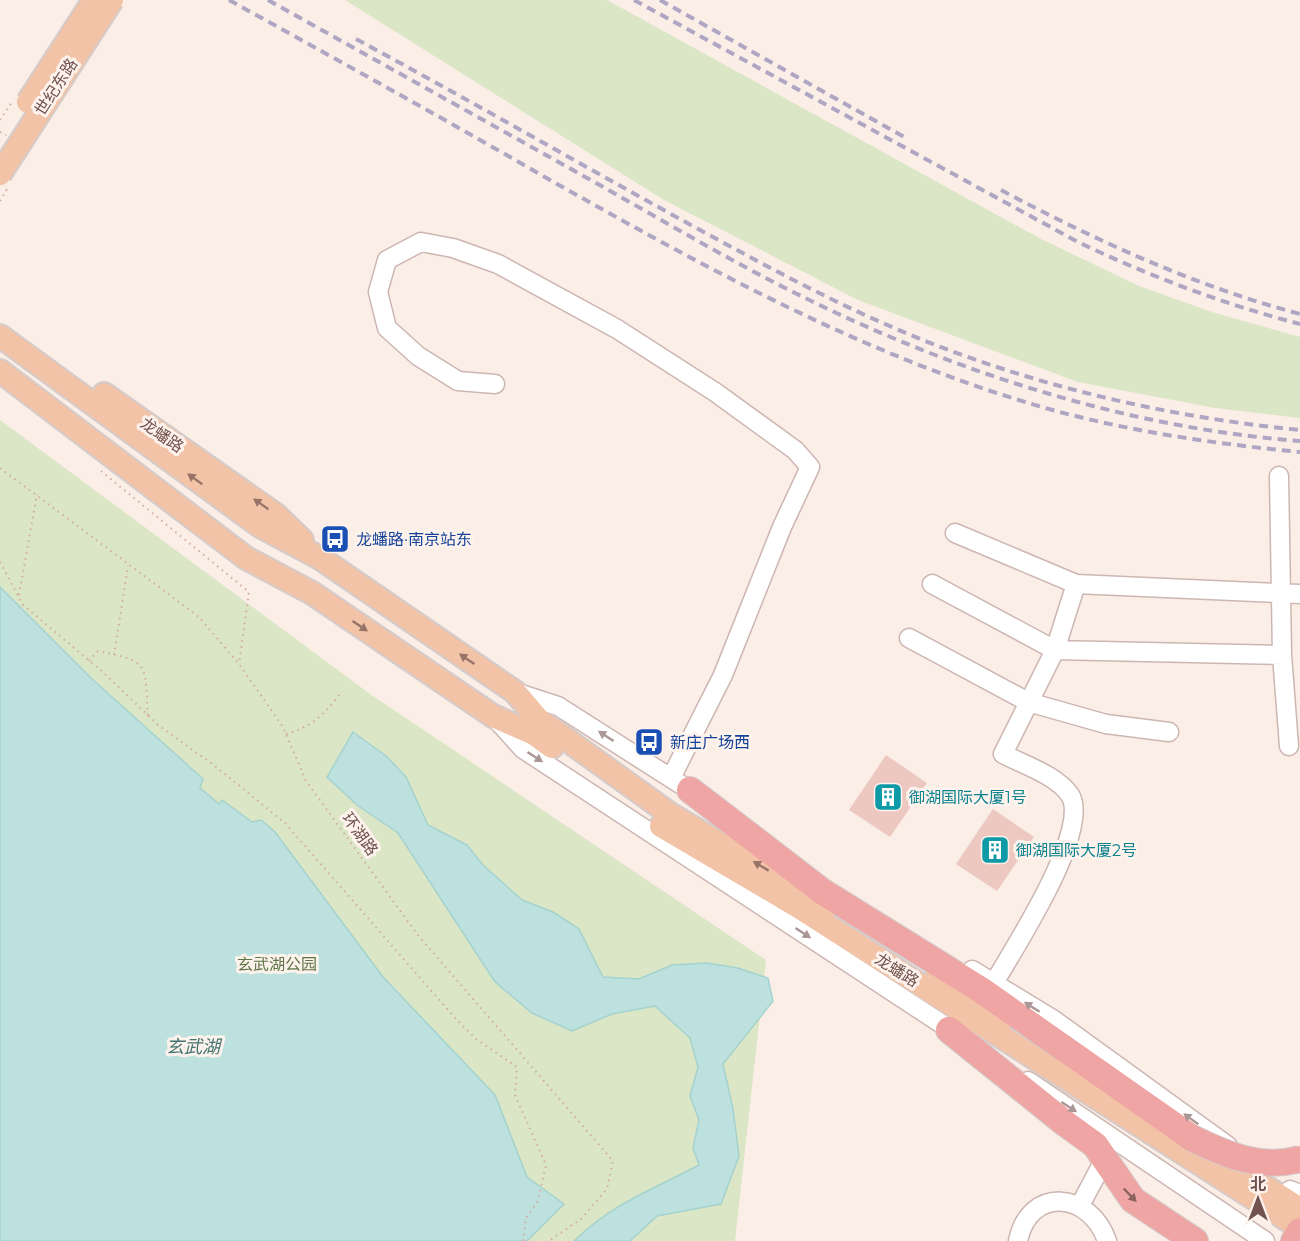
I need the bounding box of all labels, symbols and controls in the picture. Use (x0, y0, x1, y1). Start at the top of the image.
street label: 世纪东路 (31, 55, 81, 119)
street label: 龙蟠路 (137, 413, 187, 457)
one-way arrow (188, 474, 203, 486)
one-way arrow (254, 498, 270, 510)
bus stop icon: 龙蟠路·南京站东 (319, 523, 351, 555)
place label: 龙蟠路·南京站东 (356, 530, 472, 549)
one-way arrow (352, 620, 368, 631)
one-way arrow (459, 653, 475, 665)
bus stop icon: 新庄广场西 (633, 726, 665, 758)
one-way arrow (597, 731, 614, 742)
place label: 新庄广场西 (670, 733, 750, 752)
one-way arrow (527, 751, 543, 762)
building icon: 御湖国际大厦1号 (872, 781, 904, 813)
place label: 御湖国际大厦1号 (909, 788, 1027, 807)
street label: 环湖路 (338, 809, 382, 859)
building icon: 御湖国际大厦2号 (979, 834, 1011, 866)
place label: 御湖国际大厦2号 (1016, 841, 1137, 860)
one-way arrow (753, 861, 769, 872)
one-way arrow (795, 927, 811, 938)
street label: 龙蟠路 (872, 949, 922, 991)
park label: 玄武湖公园 (237, 955, 317, 974)
one-way arrow (1024, 1001, 1040, 1012)
water label: 玄武湖 (166, 1036, 223, 1058)
one-way arrow (1061, 1101, 1077, 1112)
one-way arrow (1183, 1113, 1199, 1125)
north arrow (1228, 1169, 1288, 1229)
text: 北 (1250, 1175, 1266, 1194)
one-way arrow (1123, 1187, 1136, 1202)

